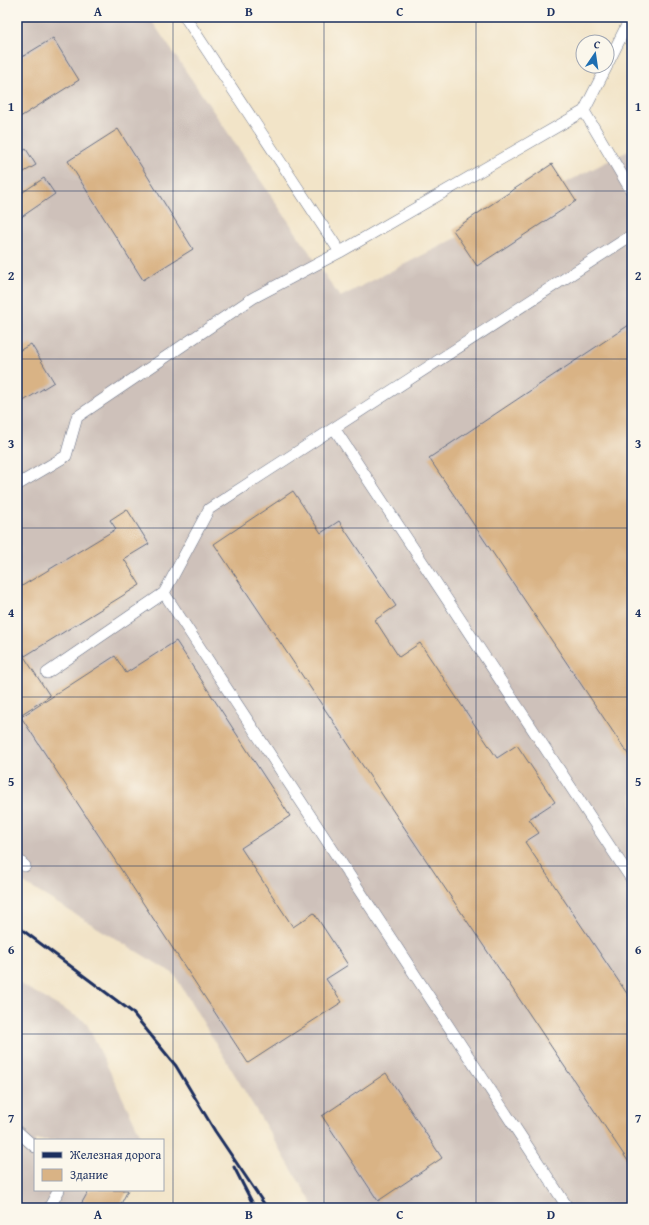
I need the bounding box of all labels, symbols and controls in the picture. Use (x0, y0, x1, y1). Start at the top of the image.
text: A (94, 2, 103, 21)
text: B (245, 2, 253, 21)
text: C (396, 2, 404, 21)
text: D (547, 2, 555, 21)
north arrow (575, 34, 615, 74)
text: С (592, 36, 602, 53)
text: 1 (8, 97, 14, 116)
text: 1 (635, 97, 641, 116)
text: 2 (8, 266, 15, 285)
text: 2 (635, 266, 642, 285)
text: 3 (8, 434, 14, 453)
text: 3 (635, 434, 641, 453)
text: 4 (8, 603, 15, 622)
text: 4 (635, 603, 642, 622)
text: 5 (8, 772, 15, 791)
text: 5 (635, 772, 642, 791)
text: 6 (8, 940, 15, 959)
text: 6 (635, 940, 642, 959)
text: 7 (8, 1109, 15, 1128)
text: 7 (635, 1109, 642, 1128)
legend (34, 1139, 164, 1191)
text: Железная дорога (69, 1146, 161, 1163)
text: Здание (70, 1166, 109, 1183)
text: A (94, 1205, 103, 1224)
text: B (245, 1205, 253, 1224)
text: C (396, 1205, 404, 1224)
text: D (547, 1205, 555, 1224)

